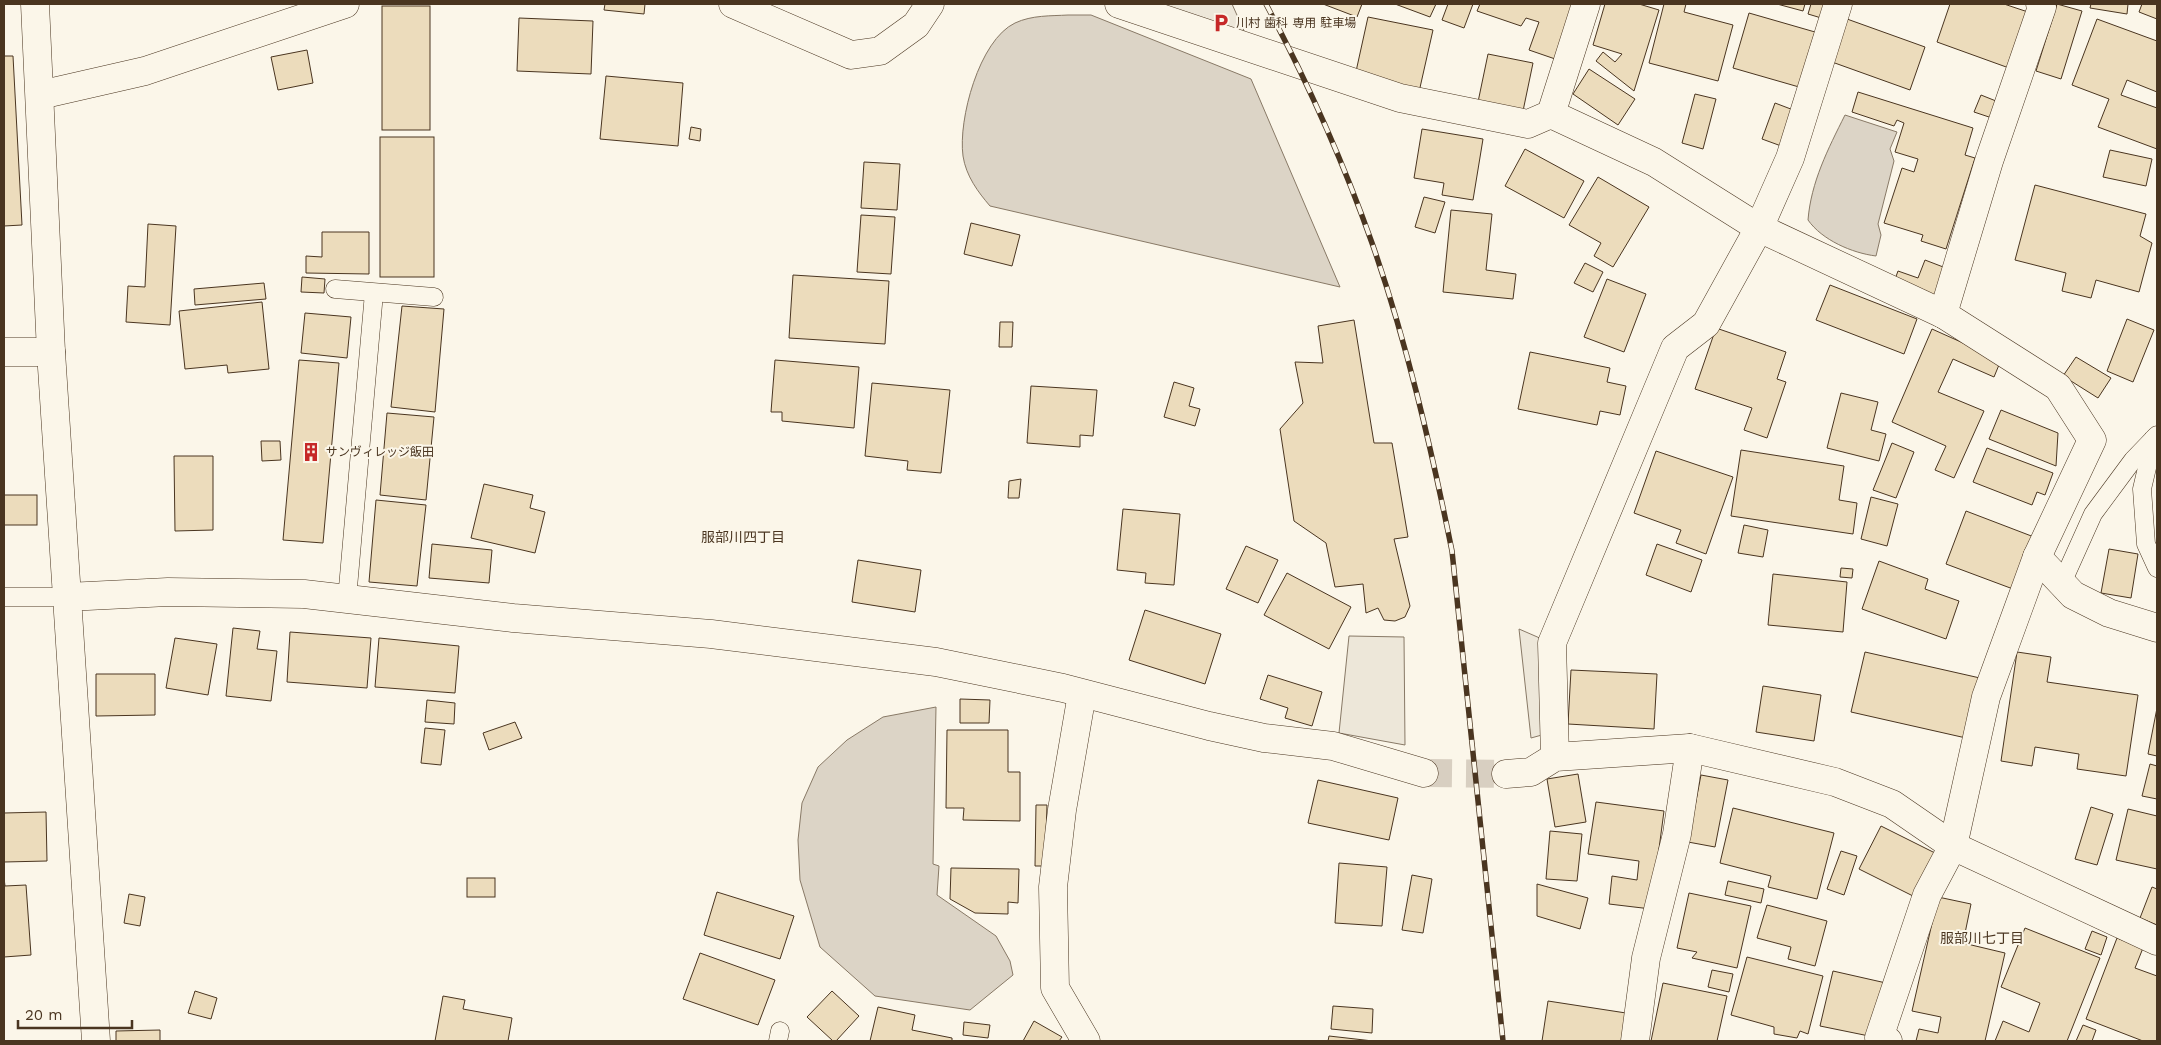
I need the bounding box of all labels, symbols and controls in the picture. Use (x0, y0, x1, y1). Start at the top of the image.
parking icon: 川村 歯科 専用 駐車場 (1210, 12, 1232, 34)
place label: 川村 歯科 専用 駐車場 (1236, 16, 1356, 30)
building icon: サンヴィレッジ飯田 (300, 441, 322, 463)
place label: サンヴィレッジ飯田 (326, 445, 434, 459)
district label: 服部川四丁目 (701, 529, 785, 545)
district label: 服部川七丁目 (1940, 930, 2024, 946)
scale bar (18, 998, 131, 1030)
text: 20 m (25, 1006, 63, 1024)

